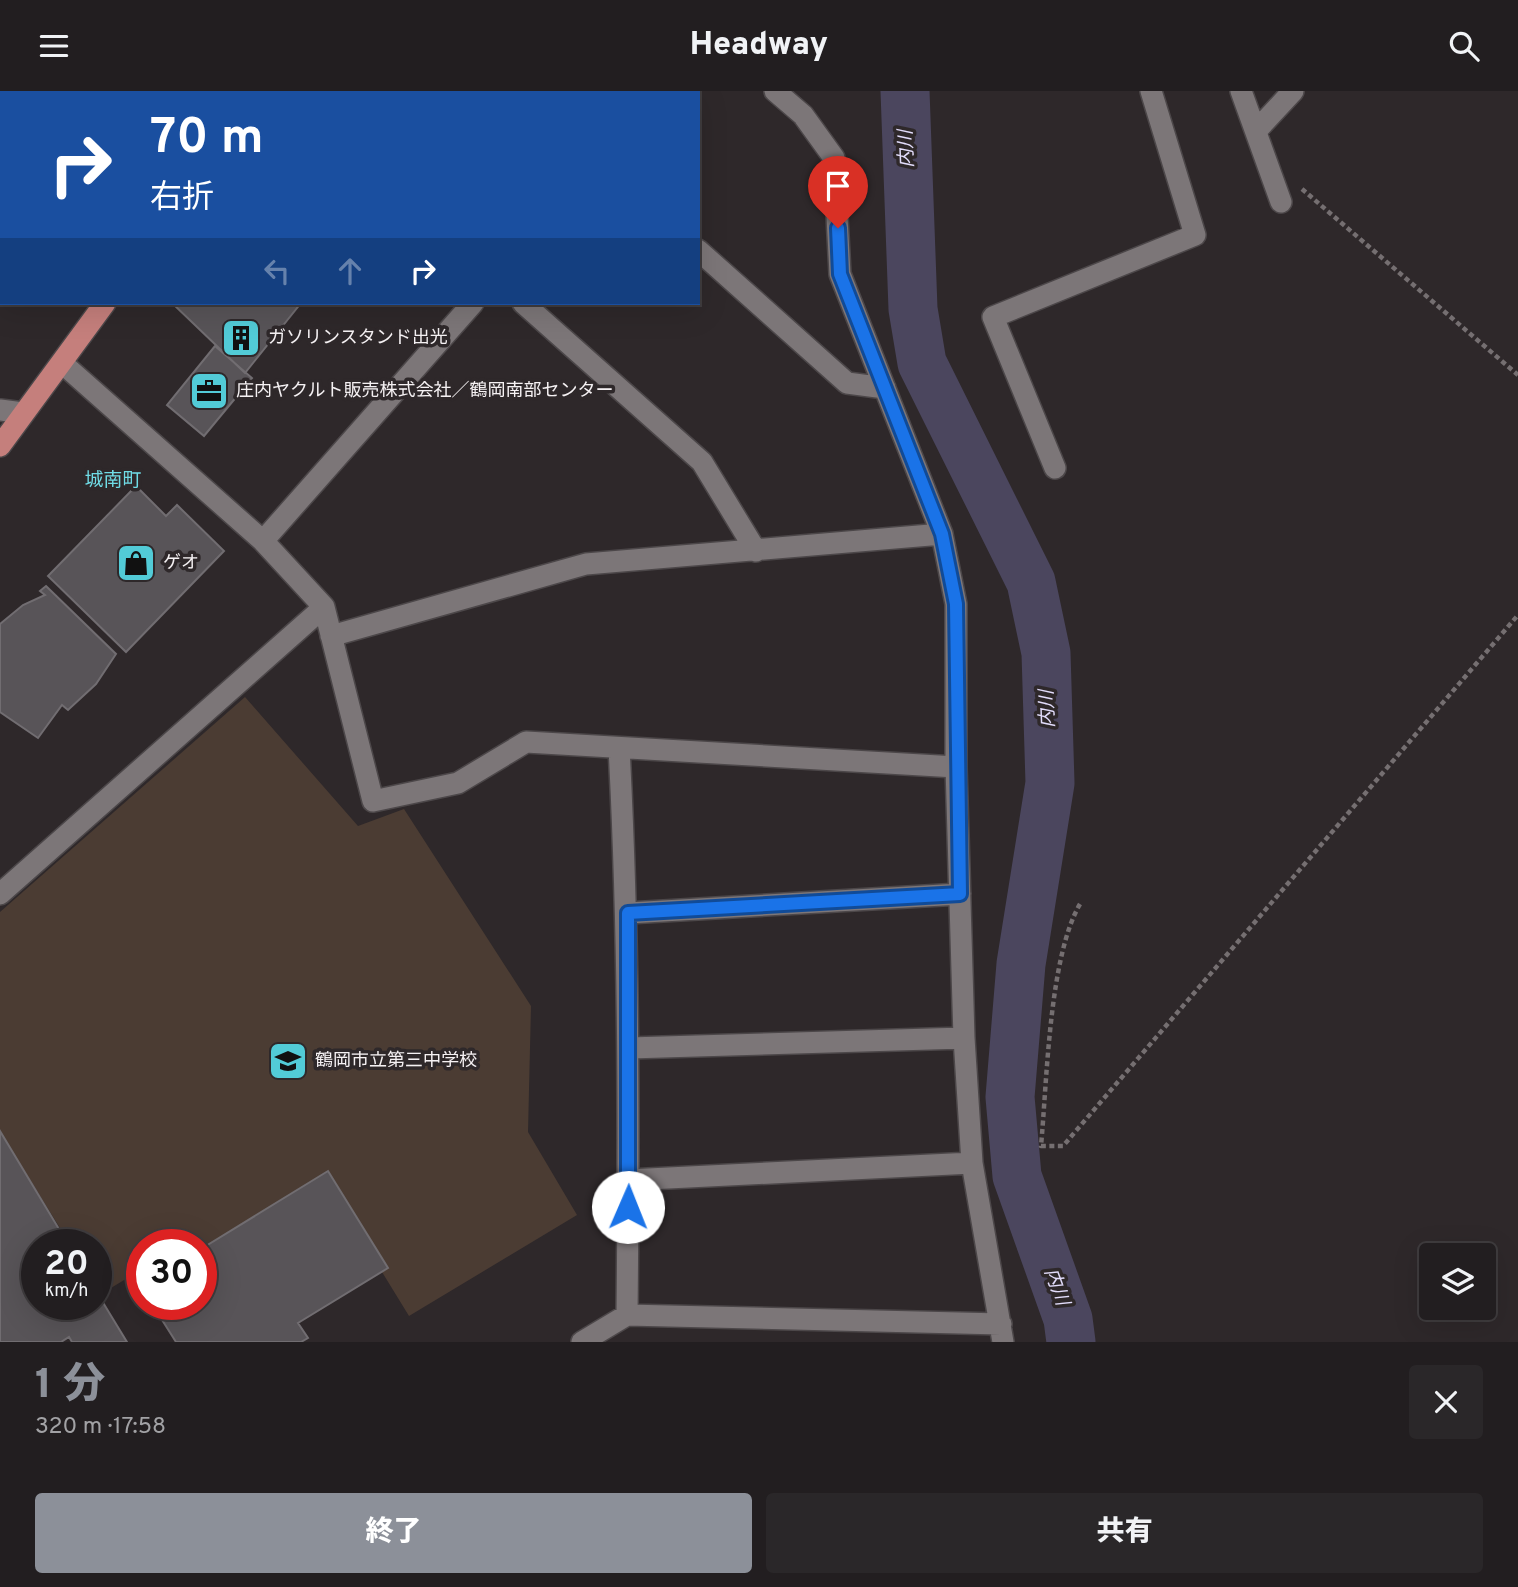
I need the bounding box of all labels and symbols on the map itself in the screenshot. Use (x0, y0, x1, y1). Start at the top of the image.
water label: 内川 (894, 128, 920, 168)
pin (808, 156, 868, 228)
building icon: ガソリンスタンド出光 (220, 317, 262, 359)
place label: ガソリンスタンド出光 (268, 327, 448, 350)
office icon: 庄内ヤクルト販売株式会社／鶴岡南部センター (188, 370, 230, 412)
place label: 庄内ヤクルト販売株式会社／鶴岡南部センター (236, 380, 613, 403)
district label: 城南町 (84, 469, 142, 493)
shop icon: ゲオ (115, 542, 157, 584)
place label: ゲオ (163, 552, 199, 575)
water label: 内川 (1035, 688, 1061, 728)
school or university icon: 鶴岡市立第三中学校 (267, 1040, 309, 1082)
place label: 鶴岡市立第三中学校 (315, 1050, 477, 1073)
position arrow (591, 1170, 665, 1244)
speed limit sign: 30 (126, 1229, 217, 1320)
water label: 内川 (1038, 1265, 1074, 1311)

